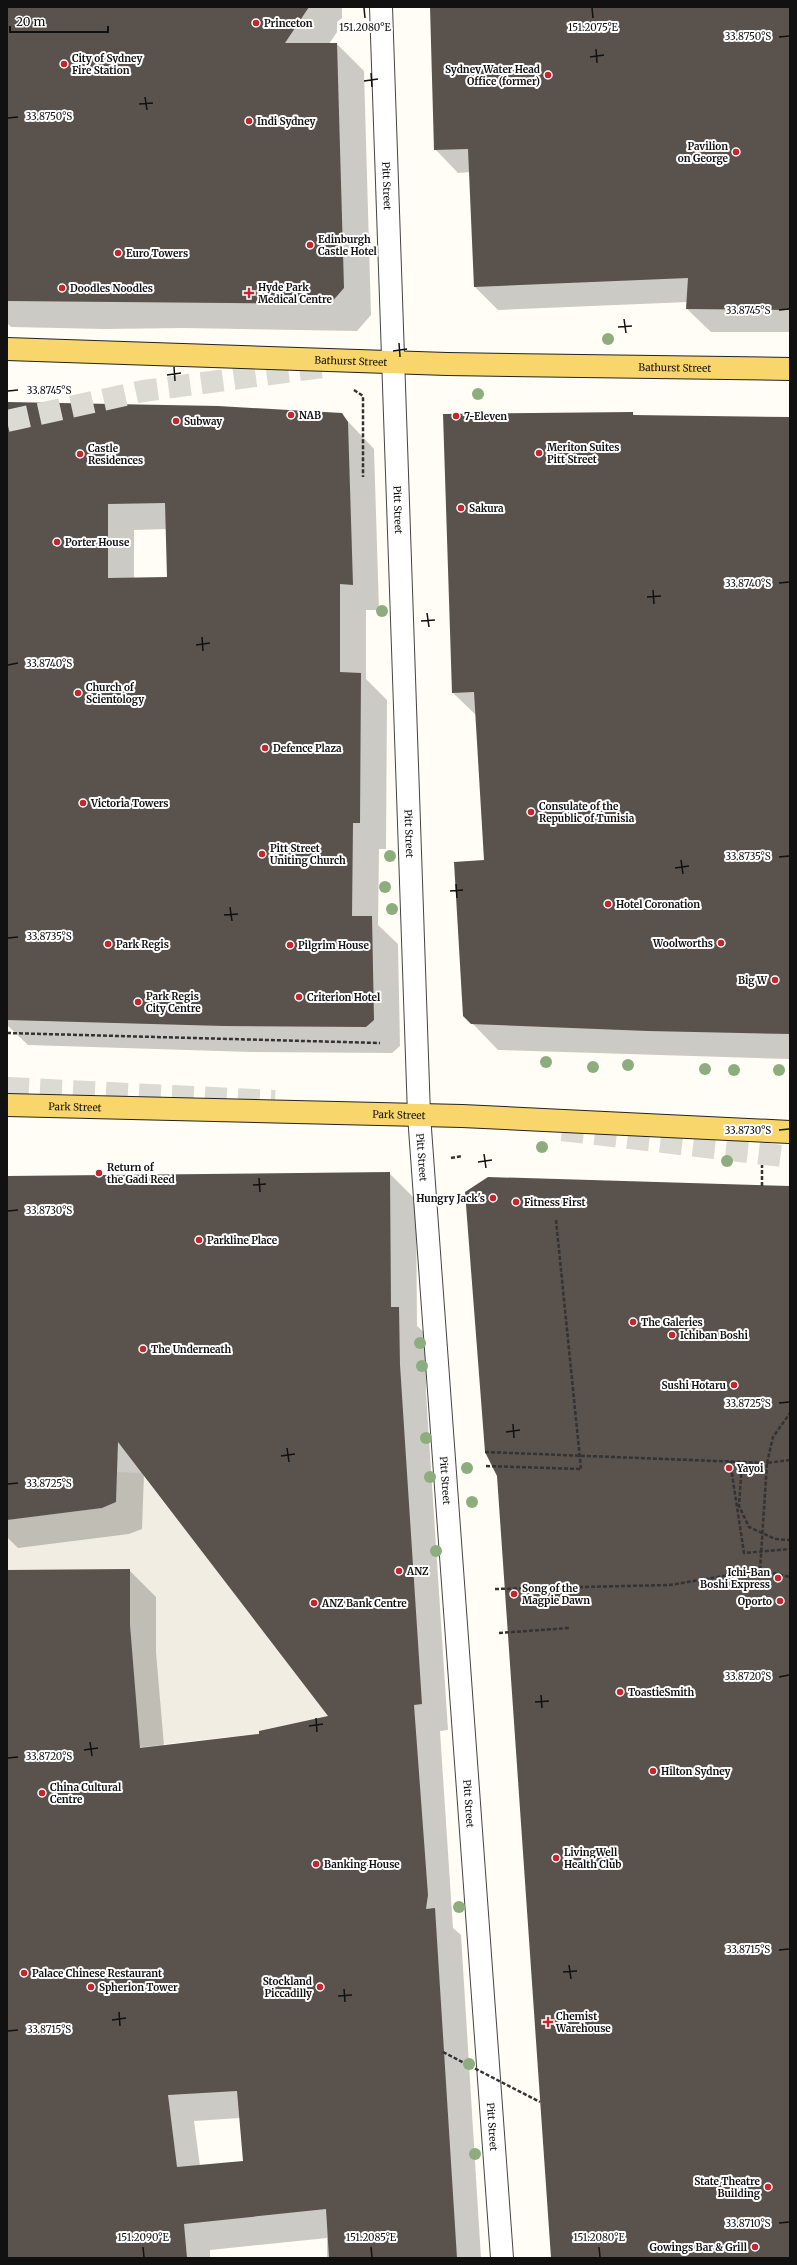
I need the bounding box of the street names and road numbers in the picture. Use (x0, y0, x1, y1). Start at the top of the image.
street label: Pitt Street (379, 162, 394, 210)
street label: Bathurst Street (314, 353, 388, 369)
street label: Bathurst Street (638, 361, 711, 375)
street label: Pitt Street (390, 485, 405, 534)
street label: Pitt Street (402, 809, 416, 858)
street label: Park Street (48, 1100, 102, 1114)
street label: Park Street (372, 1108, 426, 1122)
street label: Pitt Street (413, 1133, 430, 1182)
street label: Pitt Street (437, 1456, 453, 1505)
street label: Pitt Street (460, 1779, 477, 1828)
street label: Pitt Street (484, 2102, 500, 2151)

